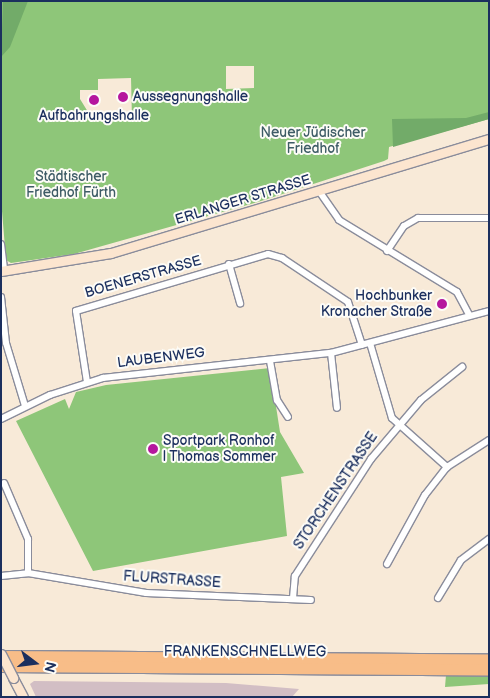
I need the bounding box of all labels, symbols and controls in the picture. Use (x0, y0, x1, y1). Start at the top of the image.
place label: Aussegnungshalle (133, 89, 248, 105)
marker: Aussegnungshalle (117, 91, 129, 103)
marker: Aufbahrungshalle (88, 94, 100, 106)
place label: Aufbahrungshalle (39, 108, 149, 124)
park label: Neuer Jüdischer Friedhof (260, 125, 366, 158)
park label: Städtischer Friedhof Fürth (26, 169, 116, 202)
street label: ERLANGER STRASSE (173, 171, 313, 229)
street label: BOENERSTRASSE (83, 252, 203, 302)
place label: Hochbunker Kronacher Straße (321, 288, 432, 321)
marker: Hochbunker Kronacher Straße (436, 298, 448, 310)
street label: LAUBENWEG (116, 344, 206, 372)
street label: STORCHENSTRASSE (291, 429, 381, 553)
place label: Sportpark Ronhof | Thomas Sommer (163, 433, 277, 466)
marker: Sportpark Ronhof | Thomas Sommer (147, 443, 159, 455)
street label: FLURSTRASSE (123, 568, 221, 592)
north arrow (10, 638, 60, 688)
street label: FRANKENSCHNELLWEG (164, 644, 326, 660)
text: N (40, 660, 60, 674)

